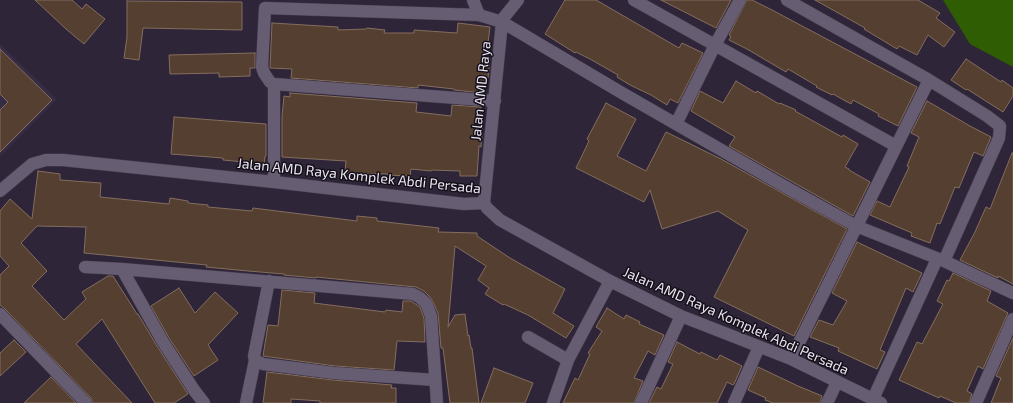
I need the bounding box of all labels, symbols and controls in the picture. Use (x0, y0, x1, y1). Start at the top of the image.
street label: Jalan AMD Raya (467, 40, 495, 142)
street label: Jalan AMD Raya Komplek Abdi Persada (236, 155, 482, 197)
street label: Jalan AMD Raya Komplek Abdi Persada (621, 264, 851, 378)

